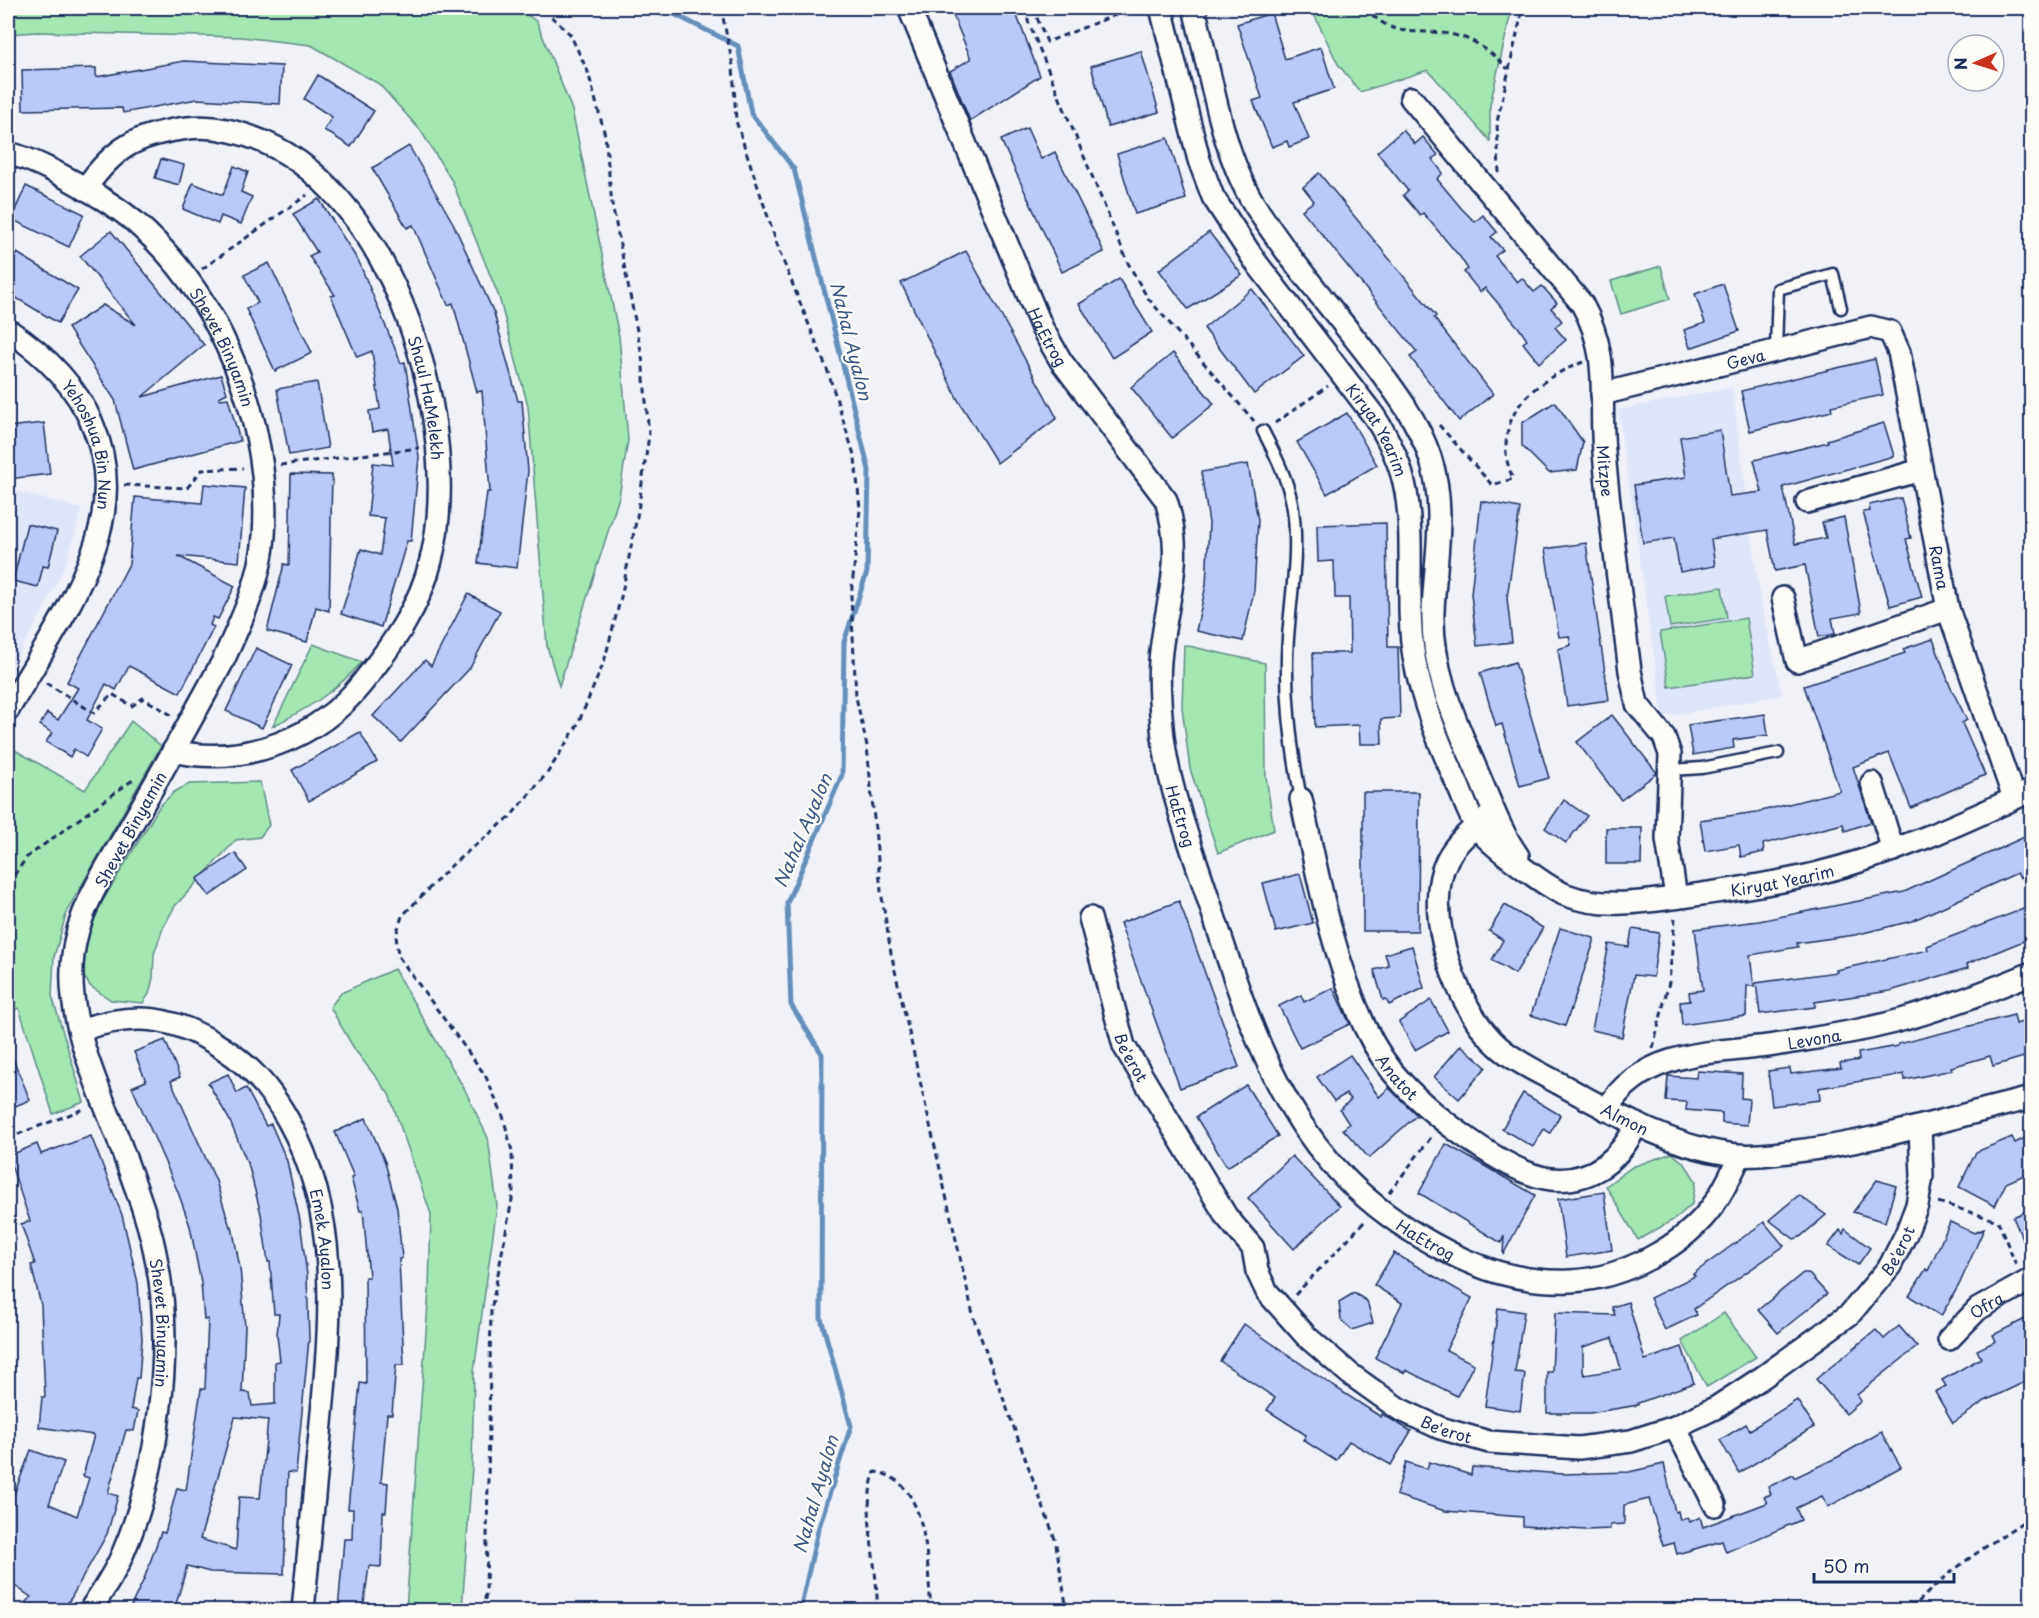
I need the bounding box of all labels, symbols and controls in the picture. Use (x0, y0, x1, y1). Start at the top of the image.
north arrow (1946, 33, 2006, 93)
text: N (1948, 57, 1972, 71)
water label: Nahal Ayalon (824, 279, 880, 404)
street label: Shevet Binyamin (184, 282, 261, 409)
street label: HaEtrog (1023, 303, 1074, 371)
street label: Shaul HaMelekh (402, 332, 450, 461)
street label: Geva (1724, 342, 1768, 375)
street label: Yehoshua Bin Nun (57, 374, 117, 511)
street label: Kiryat Yearim (1341, 378, 1414, 479)
street label: Mitzpe (1591, 444, 1620, 498)
street label: Rama (1924, 543, 1956, 592)
street label: Shevet Binyamin (88, 767, 172, 891)
water label: Nahal Ayalon (766, 768, 838, 891)
street label: HaEtrog (1161, 782, 1202, 850)
street label: Kiryat Yearim (1729, 858, 1837, 902)
street label: Levona (1786, 1022, 1843, 1055)
street label: Be'erot (1109, 1031, 1155, 1087)
street label: Anatot (1371, 1049, 1424, 1106)
street label: Almon (1597, 1097, 1653, 1140)
street label: Emek Ayalon (304, 1186, 341, 1290)
street label: HaEtrog (1392, 1213, 1459, 1266)
street label: Be'erot (1875, 1222, 1920, 1280)
street label: Shevet Binyamin (144, 1256, 176, 1388)
street label: Ofra (1963, 1285, 2008, 1324)
street label: Be'erot (1417, 1409, 1475, 1449)
water label: Nahal Ayalon (785, 1431, 845, 1556)
scale bar (1814, 1546, 1954, 1584)
text: 50 m (1823, 1552, 1870, 1579)

